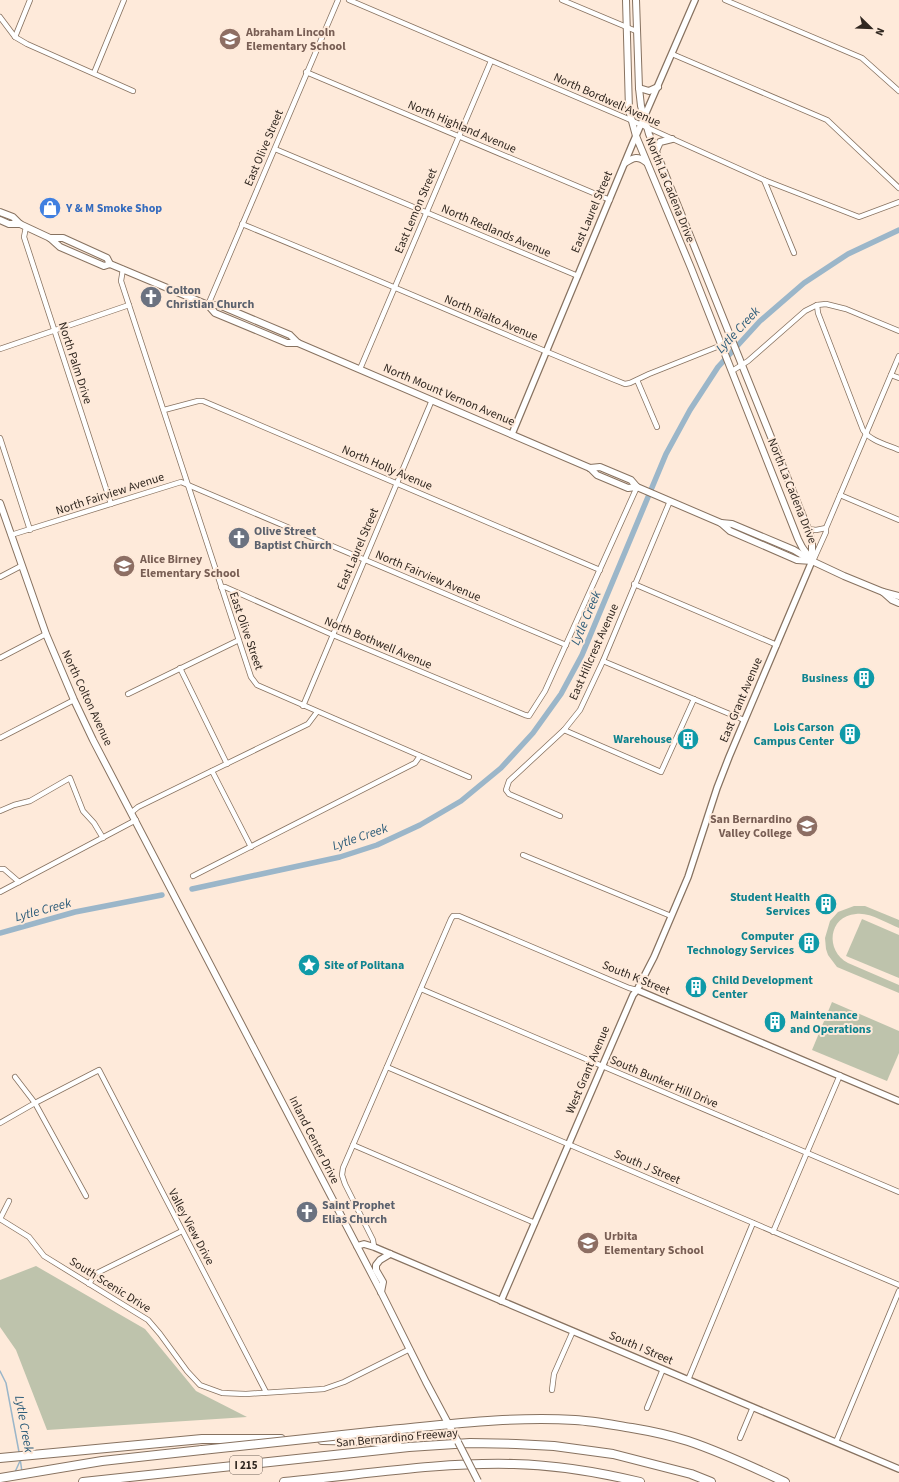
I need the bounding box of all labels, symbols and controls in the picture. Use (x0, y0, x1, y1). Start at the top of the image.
north arrow (851, 8, 891, 48)
place label: Abraham Lincoln Elementary School (245, 24, 346, 55)
text: N (871, 25, 888, 38)
school or university icon: Abraham Lincoln Elementary School (217, 26, 243, 52)
street label: North Bordwell Avenue (551, 69, 663, 131)
street label: North Highland Avenue (405, 96, 519, 158)
street label: East Olive Street (240, 107, 288, 189)
street label: North La Cadena Drive (641, 135, 699, 245)
street label: East Lemon Street (390, 166, 442, 256)
street label: East Laurel Street (567, 168, 617, 256)
shop icon: Y & M Smoke Shop (37, 195, 63, 221)
place label: Y & M Smoke Shop (65, 200, 162, 217)
street label: North Redlands Avenue (439, 200, 553, 262)
place label: Colton Christian Church (166, 282, 254, 313)
church icon: Colton Christian Church (138, 284, 164, 310)
street label: North Rialto Avenue (442, 291, 540, 345)
water label: Lytle Creek (712, 302, 765, 357)
street label: North Palm Drive (54, 320, 96, 406)
street label: North Mount Vernon Avenue (381, 360, 517, 430)
street label: North La Cadena Drive (763, 436, 821, 546)
street label: North Holly Avenue (339, 441, 435, 495)
street label: North Fairview Avenue (54, 468, 166, 520)
street label: East Laurel Street (333, 505, 383, 593)
place label: Olive Street Baptist Church (254, 523, 332, 554)
church icon: Olive Street Baptist Church (226, 525, 252, 551)
street label: North Fairview Avenue (373, 546, 483, 606)
place label: Alice Birney Elementary School (139, 551, 240, 582)
school or university icon: Alice Birney Elementary School (111, 553, 137, 579)
water label: Lytle Creek (566, 587, 606, 648)
street label: East Olive Street (225, 590, 267, 672)
street label: East Hillcrest Avenue (565, 601, 623, 703)
street label: North Bothwell Avenue (322, 613, 434, 673)
street label: North Colton Avenue (57, 647, 117, 749)
street label: East Grant Avenue (715, 655, 767, 745)
building icon: Business (851, 665, 877, 691)
place label: Business (802, 670, 848, 687)
place label: Lois Carson Campus Center (754, 719, 834, 750)
building icon: Lois Carson Campus Center (837, 721, 863, 747)
building icon: Warehouse (675, 726, 701, 752)
place label: Warehouse (613, 731, 672, 748)
place label: San Bernardino Valley College (710, 811, 792, 842)
school or university icon: San Bernardino Valley College (794, 813, 820, 839)
water label: Lytle Creek (330, 819, 391, 855)
place label: Student Health Services (730, 889, 810, 920)
building icon: Student Health Services (813, 891, 839, 917)
water label: Lytle Creek (13, 894, 74, 926)
place label: Computer Technology Services (687, 928, 794, 959)
building icon: Computer Technology Services (796, 930, 822, 956)
place icon: Site of Politana (296, 952, 322, 978)
place label: Site of Politana (324, 957, 404, 974)
street label: South K Street (600, 957, 672, 999)
place label: Child Development Center (712, 972, 813, 1003)
building icon: Child Development Center (683, 974, 709, 1000)
place label: Maintenance and Operations (790, 1007, 871, 1038)
building icon: Maintenance and Operations (762, 1009, 788, 1035)
street label: West Grant Avenue (562, 1023, 614, 1117)
street label: South Bunker Hill Drive (607, 1051, 721, 1113)
street label: Inland Center Drive (285, 1093, 343, 1187)
street label: South J Street (611, 1145, 683, 1189)
street label: Valley View Drive (164, 1186, 218, 1268)
place label: Saint Prophet Elias Church (322, 1197, 395, 1228)
church icon: Saint Prophet Elias Church (294, 1199, 320, 1225)
place label: Urbita Elementary School (604, 1228, 704, 1259)
school or university icon: Urbita Elementary School (575, 1230, 601, 1256)
street label: South Scenic Drive (66, 1253, 154, 1317)
street label: South I Street (606, 1327, 676, 1369)
water label: Lytle Creek (10, 1394, 38, 1455)
street label: San Bernardino Freeway (335, 1424, 459, 1452)
road number: I 215 (230, 1456, 262, 1474)

